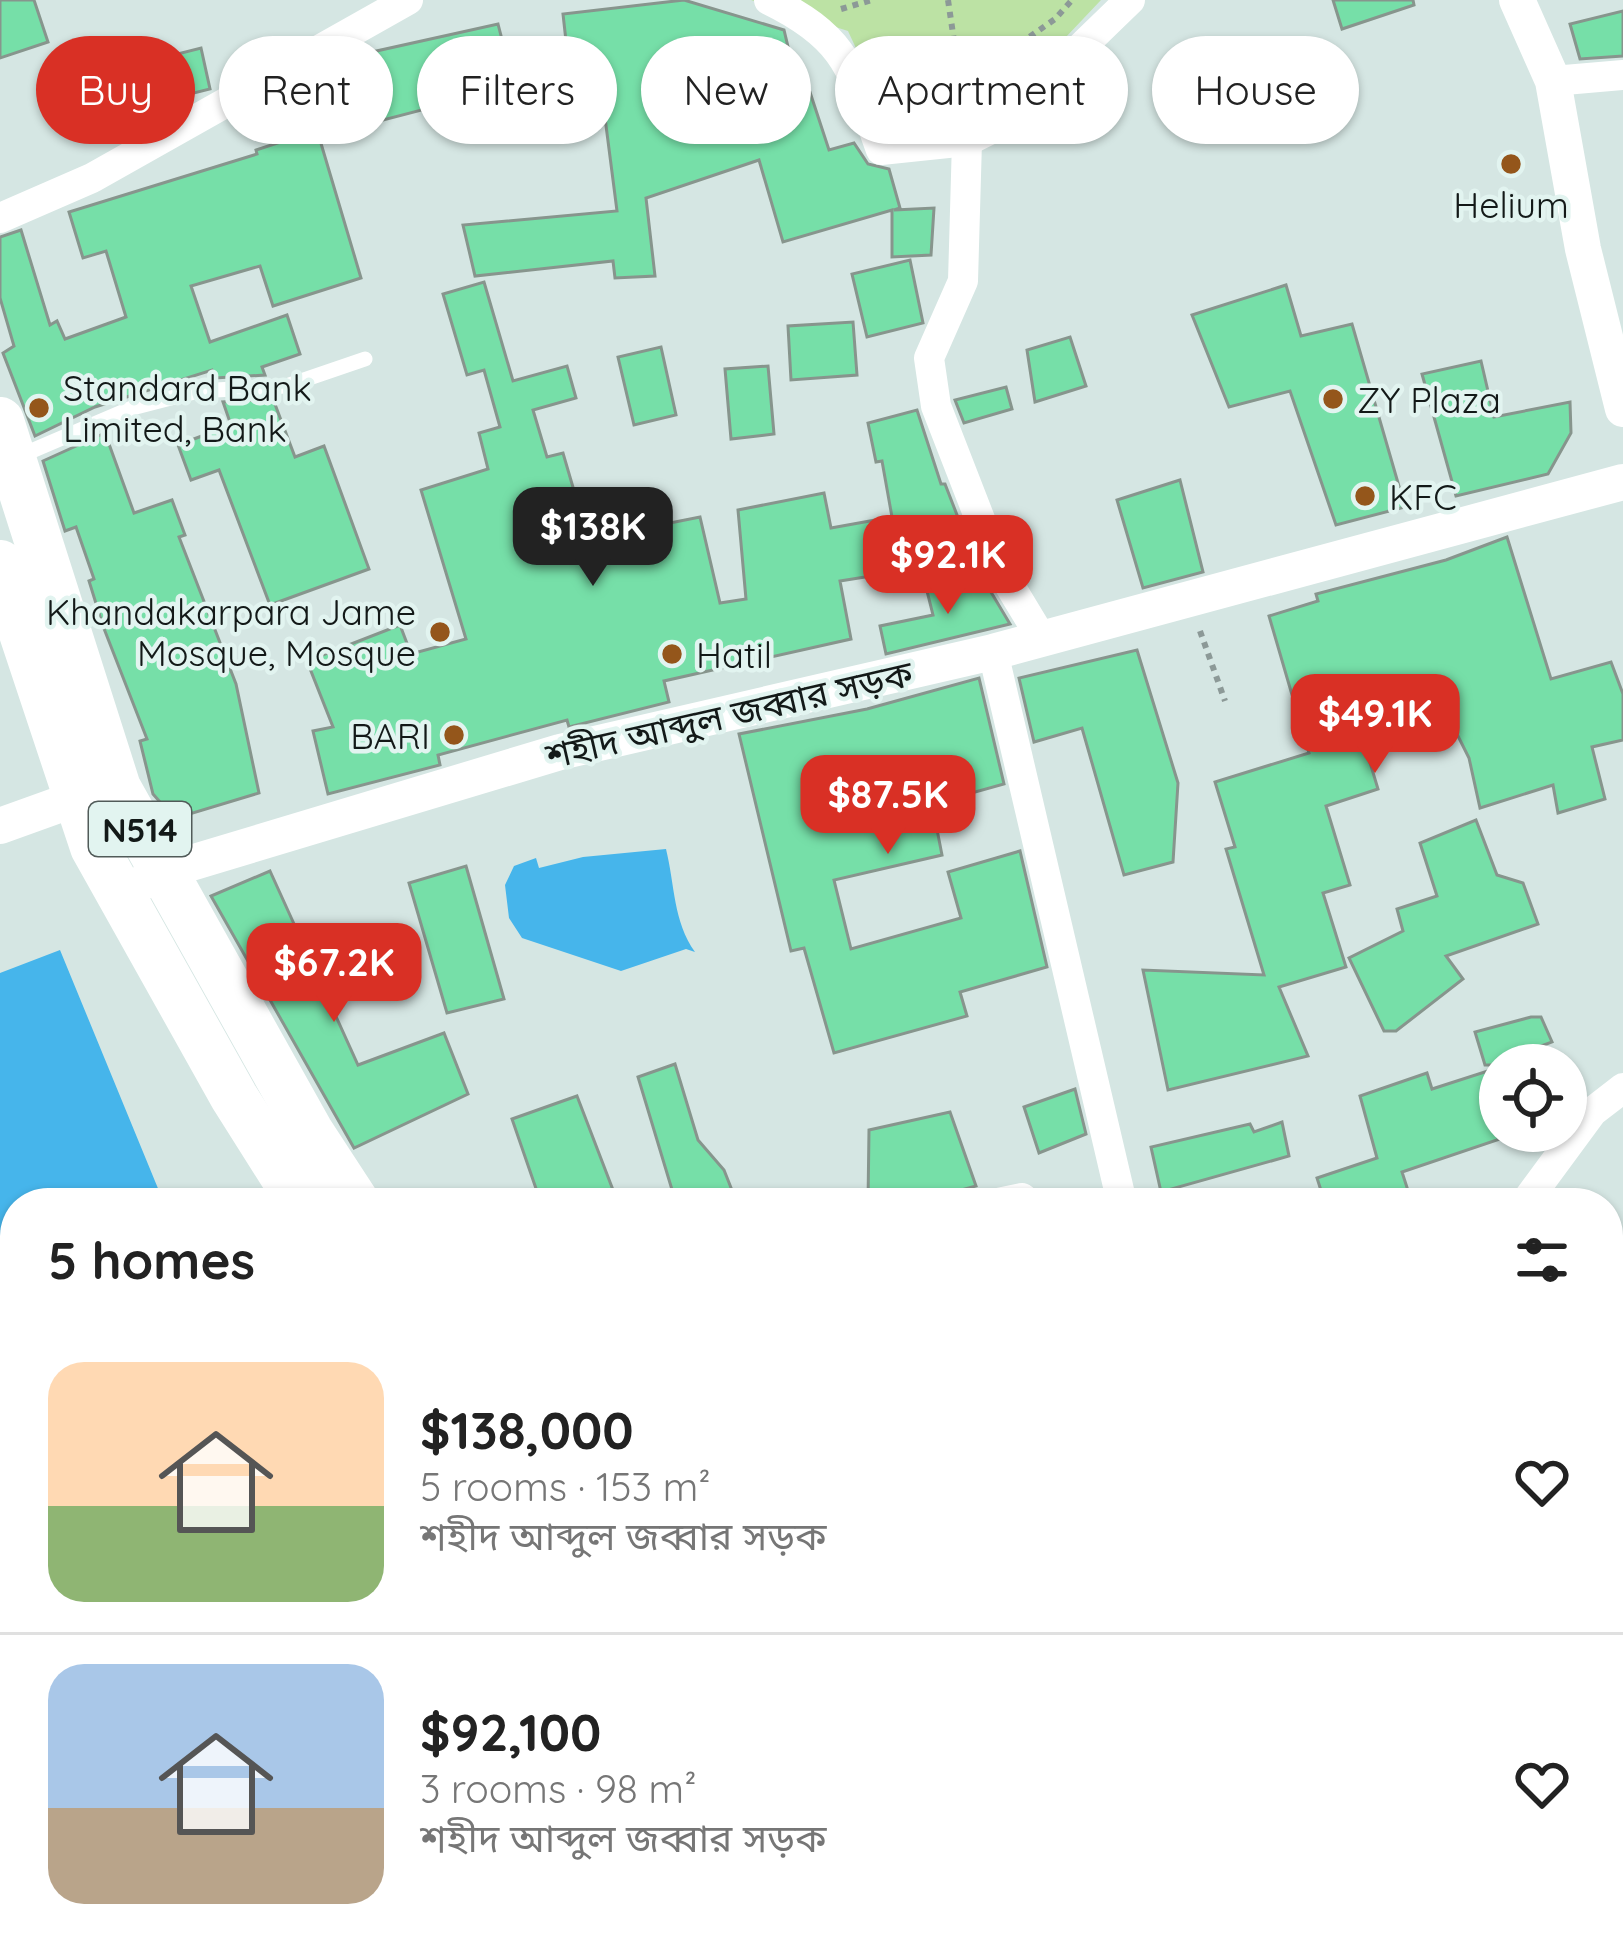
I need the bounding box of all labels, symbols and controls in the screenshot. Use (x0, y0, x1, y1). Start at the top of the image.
chip: Buy (36, 36, 195, 144)
chip: Rent (219, 36, 393, 144)
chip: Filters (417, 36, 617, 144)
chip: New (641, 36, 811, 144)
chip: Apartment (835, 36, 1128, 144)
chip: House (1152, 36, 1359, 144)
marker: Helium (1498, 151, 1524, 177)
place label: Helium (1453, 182, 1569, 227)
place label: Standard Bank Limited, Bank (63, 365, 312, 451)
place label: ZY Plaza (1357, 377, 1501, 422)
marker: ZY Plaza (1320, 386, 1346, 412)
marker: Standard Bank Limited, Bank (26, 395, 52, 421)
place label: KFC (1389, 474, 1457, 519)
marker: KFC (1352, 483, 1378, 509)
pin: $138K (509, 487, 677, 589)
text: $138K (540, 501, 646, 550)
pin: $92.1K (850, 515, 1046, 617)
text: $92.1K (890, 529, 1006, 578)
place label: Khandakarpara Jame Mosque, Mosque (46, 589, 416, 675)
marker: Khandakarpara Jame Mosque, Mosque (427, 619, 453, 645)
place label: Hatil (696, 632, 772, 677)
marker: Hatil (659, 641, 685, 667)
street label: শহীদ আব্দুল জব্বার সড়ক (540, 650, 918, 778)
pin: $49.1K (1277, 674, 1473, 776)
text: $49.1K (1318, 688, 1432, 737)
place label: BARI (350, 713, 430, 758)
marker: BARI (441, 722, 467, 748)
pin: $87.5K (790, 755, 986, 857)
text: $87.5K (827, 769, 949, 818)
road number: N514 (89, 802, 191, 856)
pin: $67.2K (236, 923, 432, 1025)
text: $67.2K (274, 937, 394, 986)
map controls (1479, 1044, 1587, 1152)
button: locate (1479, 1044, 1587, 1152)
icon: filters (1509, 1227, 1575, 1293)
text: 5 homes (48, 1228, 255, 1292)
text: $138,000 (420, 1398, 634, 1462)
icon: home (144, 1410, 288, 1554)
icon: heart (1509, 1449, 1575, 1515)
text: 5 rooms · 153 m² (420, 1462, 711, 1511)
text: শহীদ আব্দুল জব্বার সড়ক (420, 1511, 826, 1560)
text: $92,100 (420, 1700, 601, 1764)
icon: home (144, 1712, 288, 1856)
icon: heart (1509, 1751, 1575, 1817)
text: 3 rooms · 98 m² (420, 1764, 697, 1813)
text: শহীদ আব্দুল জব্বার সড়ক (420, 1813, 826, 1862)

